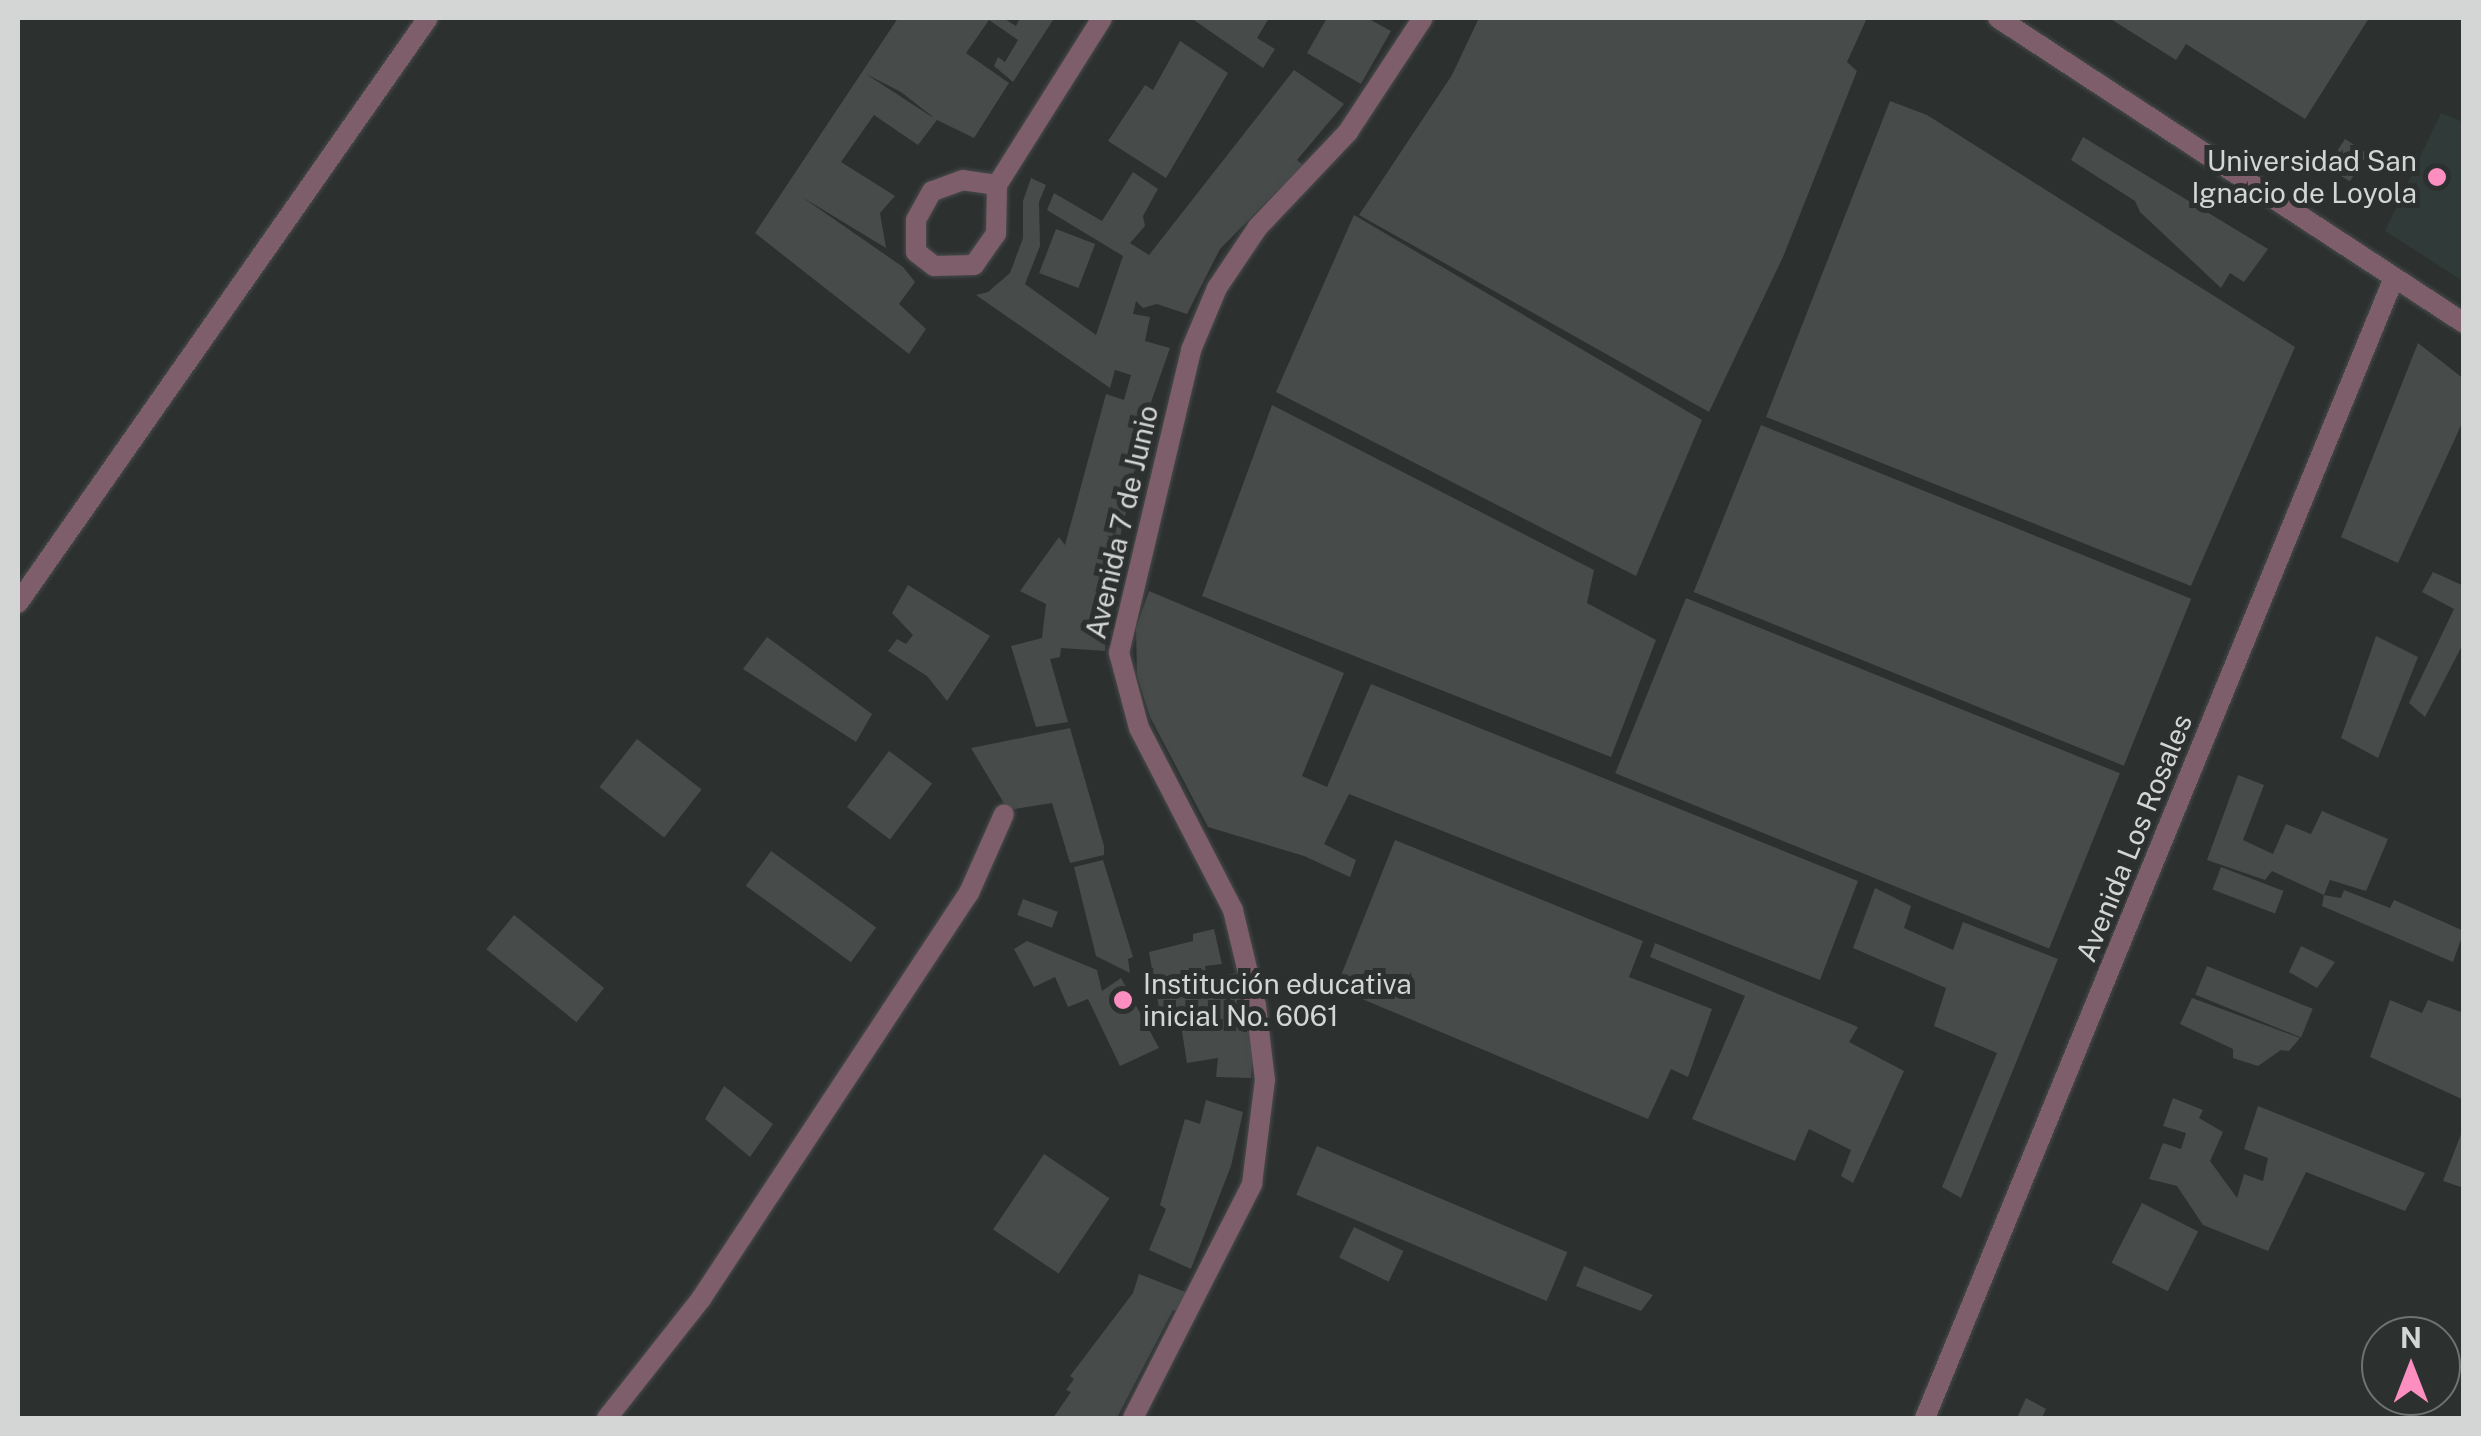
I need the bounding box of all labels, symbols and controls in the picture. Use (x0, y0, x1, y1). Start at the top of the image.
place label: Universidad San Ignacio de Loyola (2191, 144, 2417, 210)
marker: Universidad San Ignacio de Loyola (2426, 166, 2448, 188)
street label: Avenida 7 de Junio (1079, 402, 1165, 642)
street label: Avenida Los Rosales (2069, 709, 2199, 967)
place label: Institución educativa inicial No. 6061 (1143, 967, 1412, 1033)
marker: Institución educativa inicial No. 6061 (1112, 989, 1134, 1011)
north arrow (2361, 1316, 2461, 1416)
text: N (2400, 1321, 2422, 1354)

